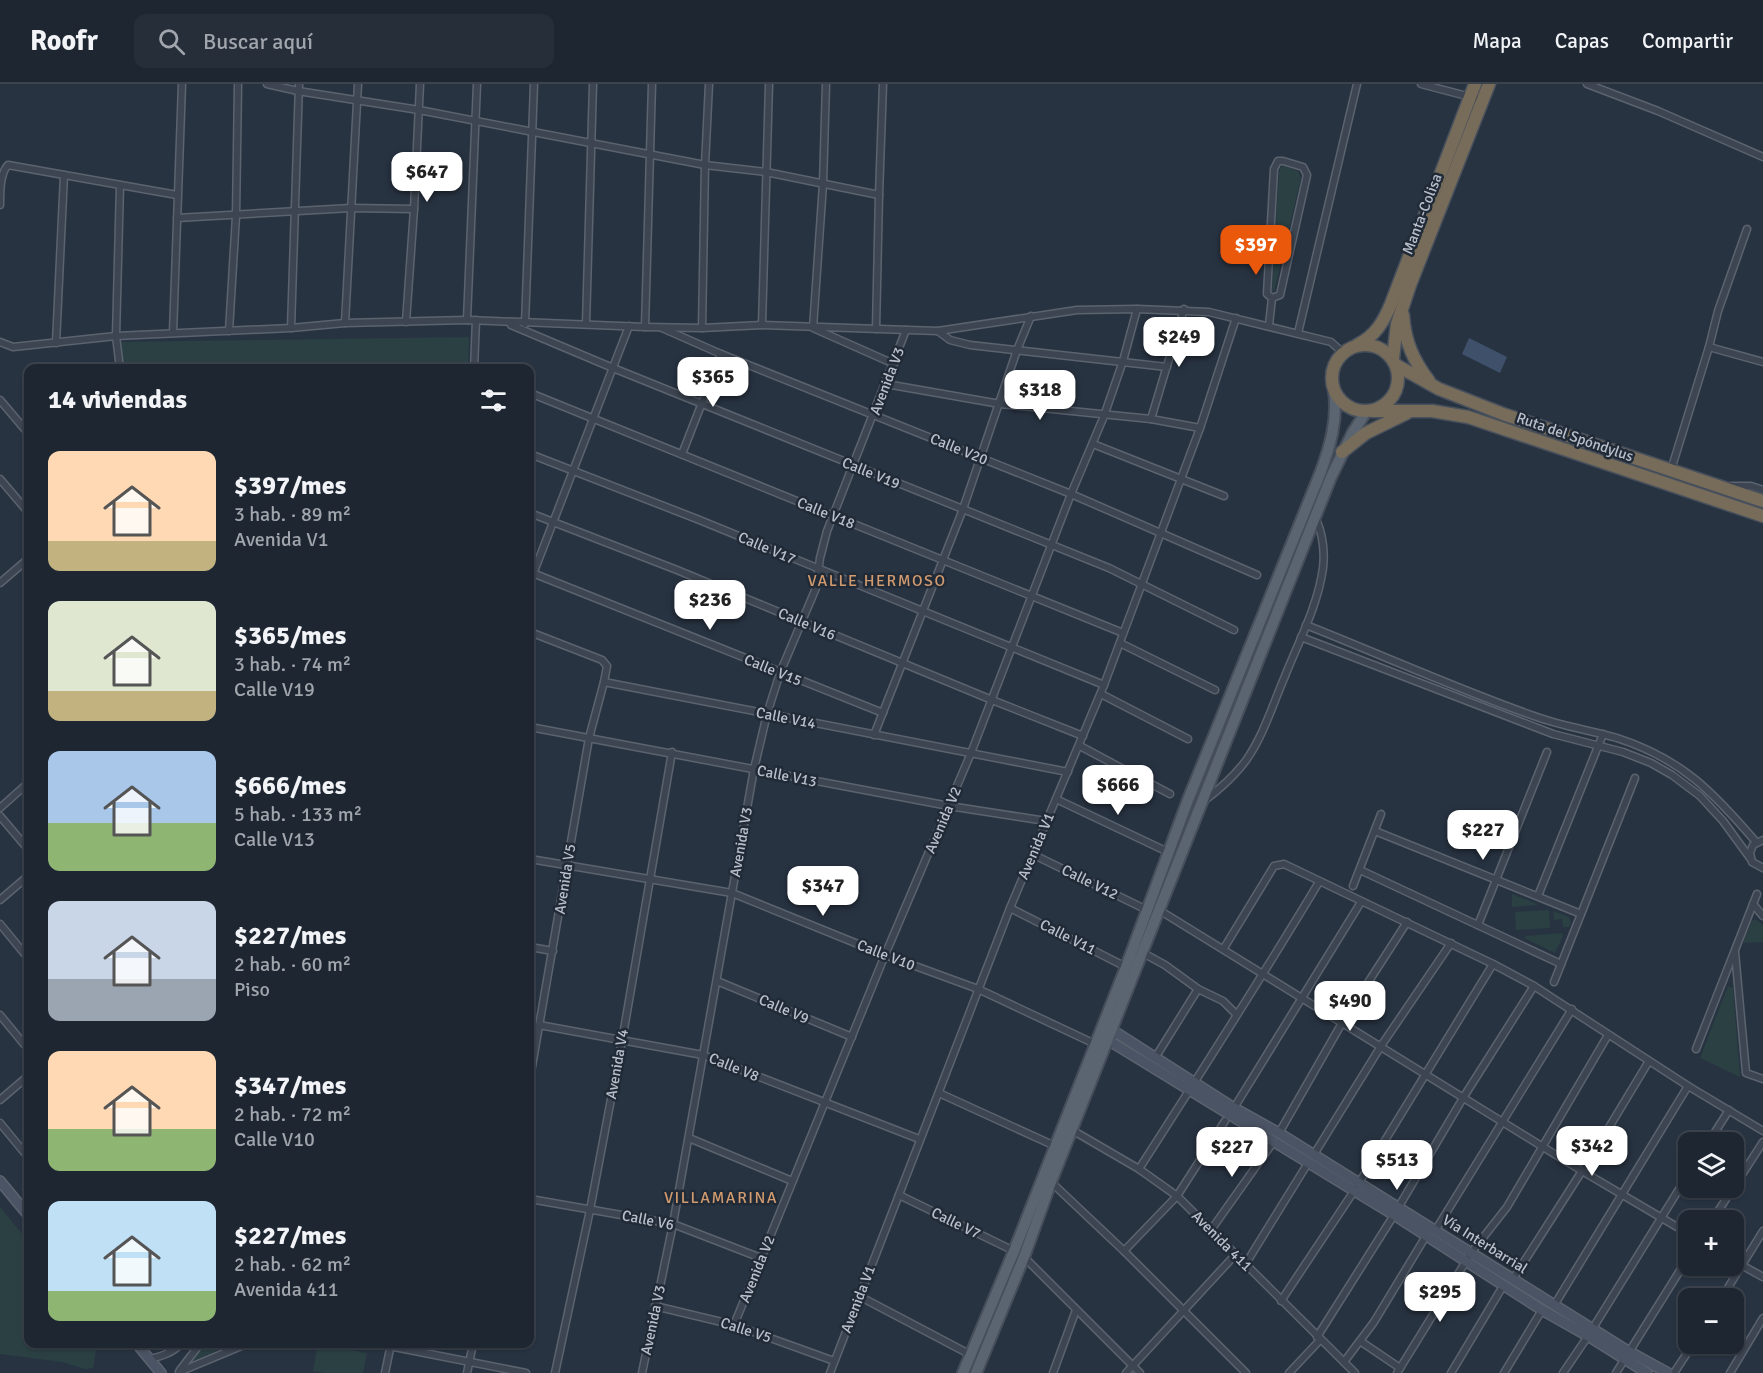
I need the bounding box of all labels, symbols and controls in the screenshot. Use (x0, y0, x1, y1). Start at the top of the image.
search box (134, 14, 554, 68)
text: Roofr (30, 24, 98, 58)
icon: search (155, 25, 188, 58)
text: Buscar aquí (203, 28, 313, 55)
text: Mapa (1472, 28, 1522, 54)
text: Capas (1555, 28, 1609, 54)
text: Compartir (1642, 28, 1733, 54)
pin: $647 (391, 152, 463, 203)
text: $647 (405, 159, 449, 184)
street label: Manta-Colisa (1398, 171, 1446, 257)
pin: $397 (1220, 225, 1292, 276)
text: $397 (1234, 232, 1278, 257)
pin: $249 (1143, 317, 1215, 368)
text: $249 (1157, 324, 1201, 349)
street label: Avenida V3 (866, 345, 908, 417)
pin: $365 (677, 357, 749, 408)
text: $365 (691, 364, 735, 389)
pin: $318 (1004, 370, 1076, 421)
text: $318 (1018, 377, 1062, 402)
text: 14 viviendas (48, 384, 187, 416)
icon: filters (477, 384, 510, 417)
street label: Ruta del Spóndylus (1514, 409, 1636, 466)
street label: Calle V20 (927, 429, 991, 469)
street label: Calle V19 (839, 453, 903, 493)
text: $397/mes (234, 470, 346, 502)
icon: home (96, 475, 168, 547)
street label: Calle V18 (794, 493, 858, 533)
text: 3 hab. · 89 m² (234, 502, 351, 527)
text: Avenida V1 (234, 527, 329, 552)
street label: Calle V17 (736, 528, 798, 568)
district label: VALLE HERMOSO (808, 571, 946, 591)
pin: $236 (674, 580, 746, 631)
text: $236 (688, 587, 732, 612)
street label: Calle V16 (776, 604, 838, 644)
text: $365/mes (234, 620, 346, 652)
icon: home (96, 625, 168, 697)
street label: Calle V15 (741, 650, 805, 690)
text: 3 hab. · 74 m² (234, 652, 351, 677)
text: Calle V19 (234, 677, 315, 702)
street label: Calle V14 (754, 703, 818, 733)
street label: Calle V13 (755, 761, 819, 791)
pin: $666 (1082, 765, 1154, 816)
text: $666/mes (234, 770, 346, 802)
text: $666 (1096, 772, 1140, 797)
icon: home (96, 775, 168, 847)
street label: Avenida V2 (921, 784, 965, 856)
text: 5 hab. · 133 m² (234, 802, 362, 827)
street label: Avenida V3 (726, 806, 756, 878)
street label: Avenida V1 (1014, 810, 1058, 882)
pin: $227 (1447, 810, 1519, 861)
text: $227 (1461, 817, 1505, 842)
text: Calle V13 (234, 827, 315, 852)
street label: Avenida V5 (551, 843, 579, 915)
street label: Calle V12 (1059, 861, 1121, 903)
pin: $347 (787, 866, 859, 917)
text: $347 (801, 873, 845, 898)
street label: Calle V11 (1037, 915, 1099, 959)
text: $227/mes (234, 920, 346, 952)
icon: home (96, 925, 168, 997)
street label: Calle V10 (854, 936, 918, 974)
text: 2 hab. · 60 m² (234, 952, 351, 977)
text: Piso (234, 977, 270, 1002)
pin: $490 (1314, 981, 1386, 1032)
text: $490 (1328, 988, 1372, 1013)
street label: Calle V9 (756, 990, 812, 1028)
street label: Avenida V4 (602, 1028, 632, 1100)
street label: Calle V8 (706, 1049, 762, 1085)
text: $347/mes (234, 1070, 346, 1102)
icon: home (96, 1075, 168, 1147)
text: 2 hab. · 72 m² (234, 1102, 351, 1127)
pin: $342 (1556, 1126, 1628, 1177)
text: Calle V10 (234, 1127, 315, 1152)
pin: $227 (1196, 1127, 1268, 1178)
map controls (1678, 1132, 1744, 1354)
button: layers (1678, 1132, 1744, 1198)
text: $342 (1570, 1133, 1614, 1158)
text: $227 (1210, 1134, 1254, 1159)
pin: $513 (1361, 1140, 1433, 1191)
text: $513 (1375, 1147, 1419, 1172)
district label: VILLAMARINA (664, 1188, 778, 1208)
street label: Calle V7 (928, 1203, 984, 1243)
street label: Calle V6 (620, 1206, 676, 1234)
street label: Avenida 411 (1188, 1207, 1256, 1275)
button: + (1678, 1210, 1744, 1276)
street label: Vía Interbarrial (1439, 1211, 1531, 1277)
text: $227/mes (234, 1220, 346, 1252)
icon: home (96, 1225, 168, 1297)
street label: Avenida V2 (735, 1233, 779, 1305)
text: 2 hab. · 62 m² (234, 1252, 351, 1277)
street label: Avenida V1 (837, 1263, 879, 1335)
pin: $295 (1404, 1272, 1476, 1323)
text: Avenida 411 (234, 1277, 339, 1302)
text: $295 (1418, 1279, 1462, 1304)
street label: Avenida V3 (637, 1283, 669, 1357)
button: − (1678, 1288, 1744, 1354)
street label: Calle V5 (718, 1313, 774, 1347)

